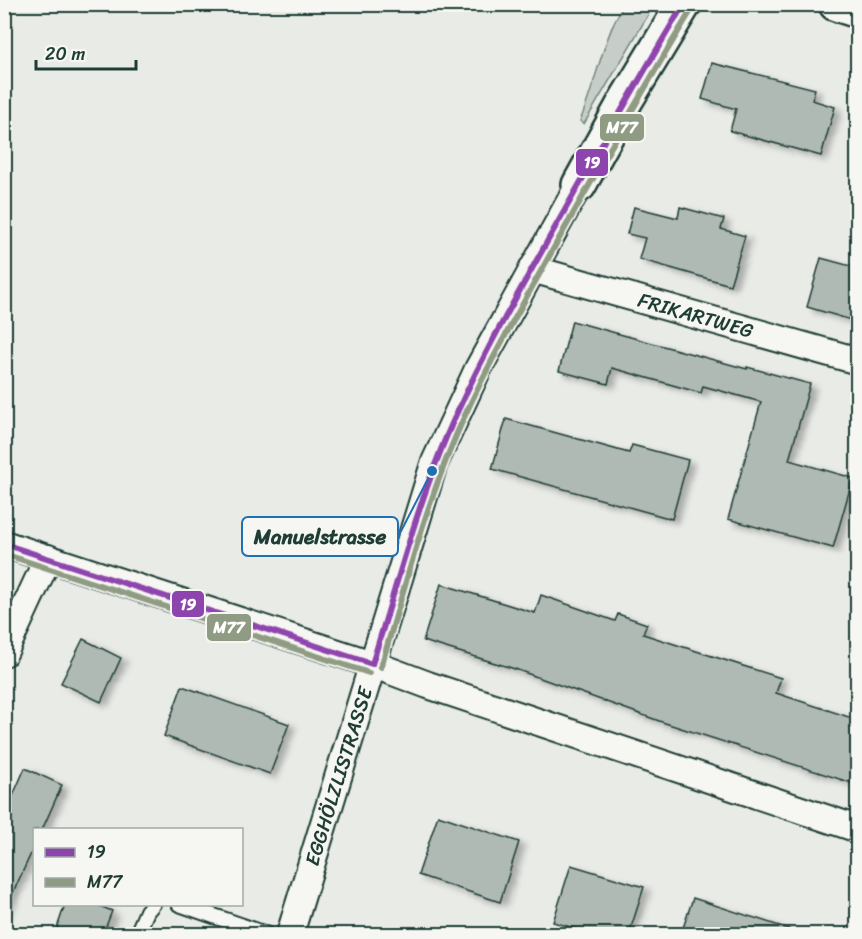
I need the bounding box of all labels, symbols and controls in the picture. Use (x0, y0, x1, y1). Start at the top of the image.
scale bar (36, 33, 136, 71)
text: 20 m (45, 38, 85, 70)
line badge: M77 (599, 113, 645, 142)
text: M77 (605, 113, 640, 142)
line badge: 19 (575, 148, 609, 177)
text: 19 (584, 148, 601, 177)
street label: FRIKARTWEG (634, 282, 758, 348)
callout: Manuelstrasse (242, 517, 398, 556)
text: Manuelstrasse (253, 518, 386, 556)
line badge: 19 (171, 590, 205, 618)
text: 19 (180, 590, 197, 619)
line badge: M77 (206, 613, 252, 642)
text: M77 (212, 613, 247, 642)
street label: EGGHÖLZLISTRASSE (294, 681, 383, 870)
legend (33, 828, 243, 906)
text: 19 (87, 836, 106, 868)
text: M77 (87, 866, 124, 898)

